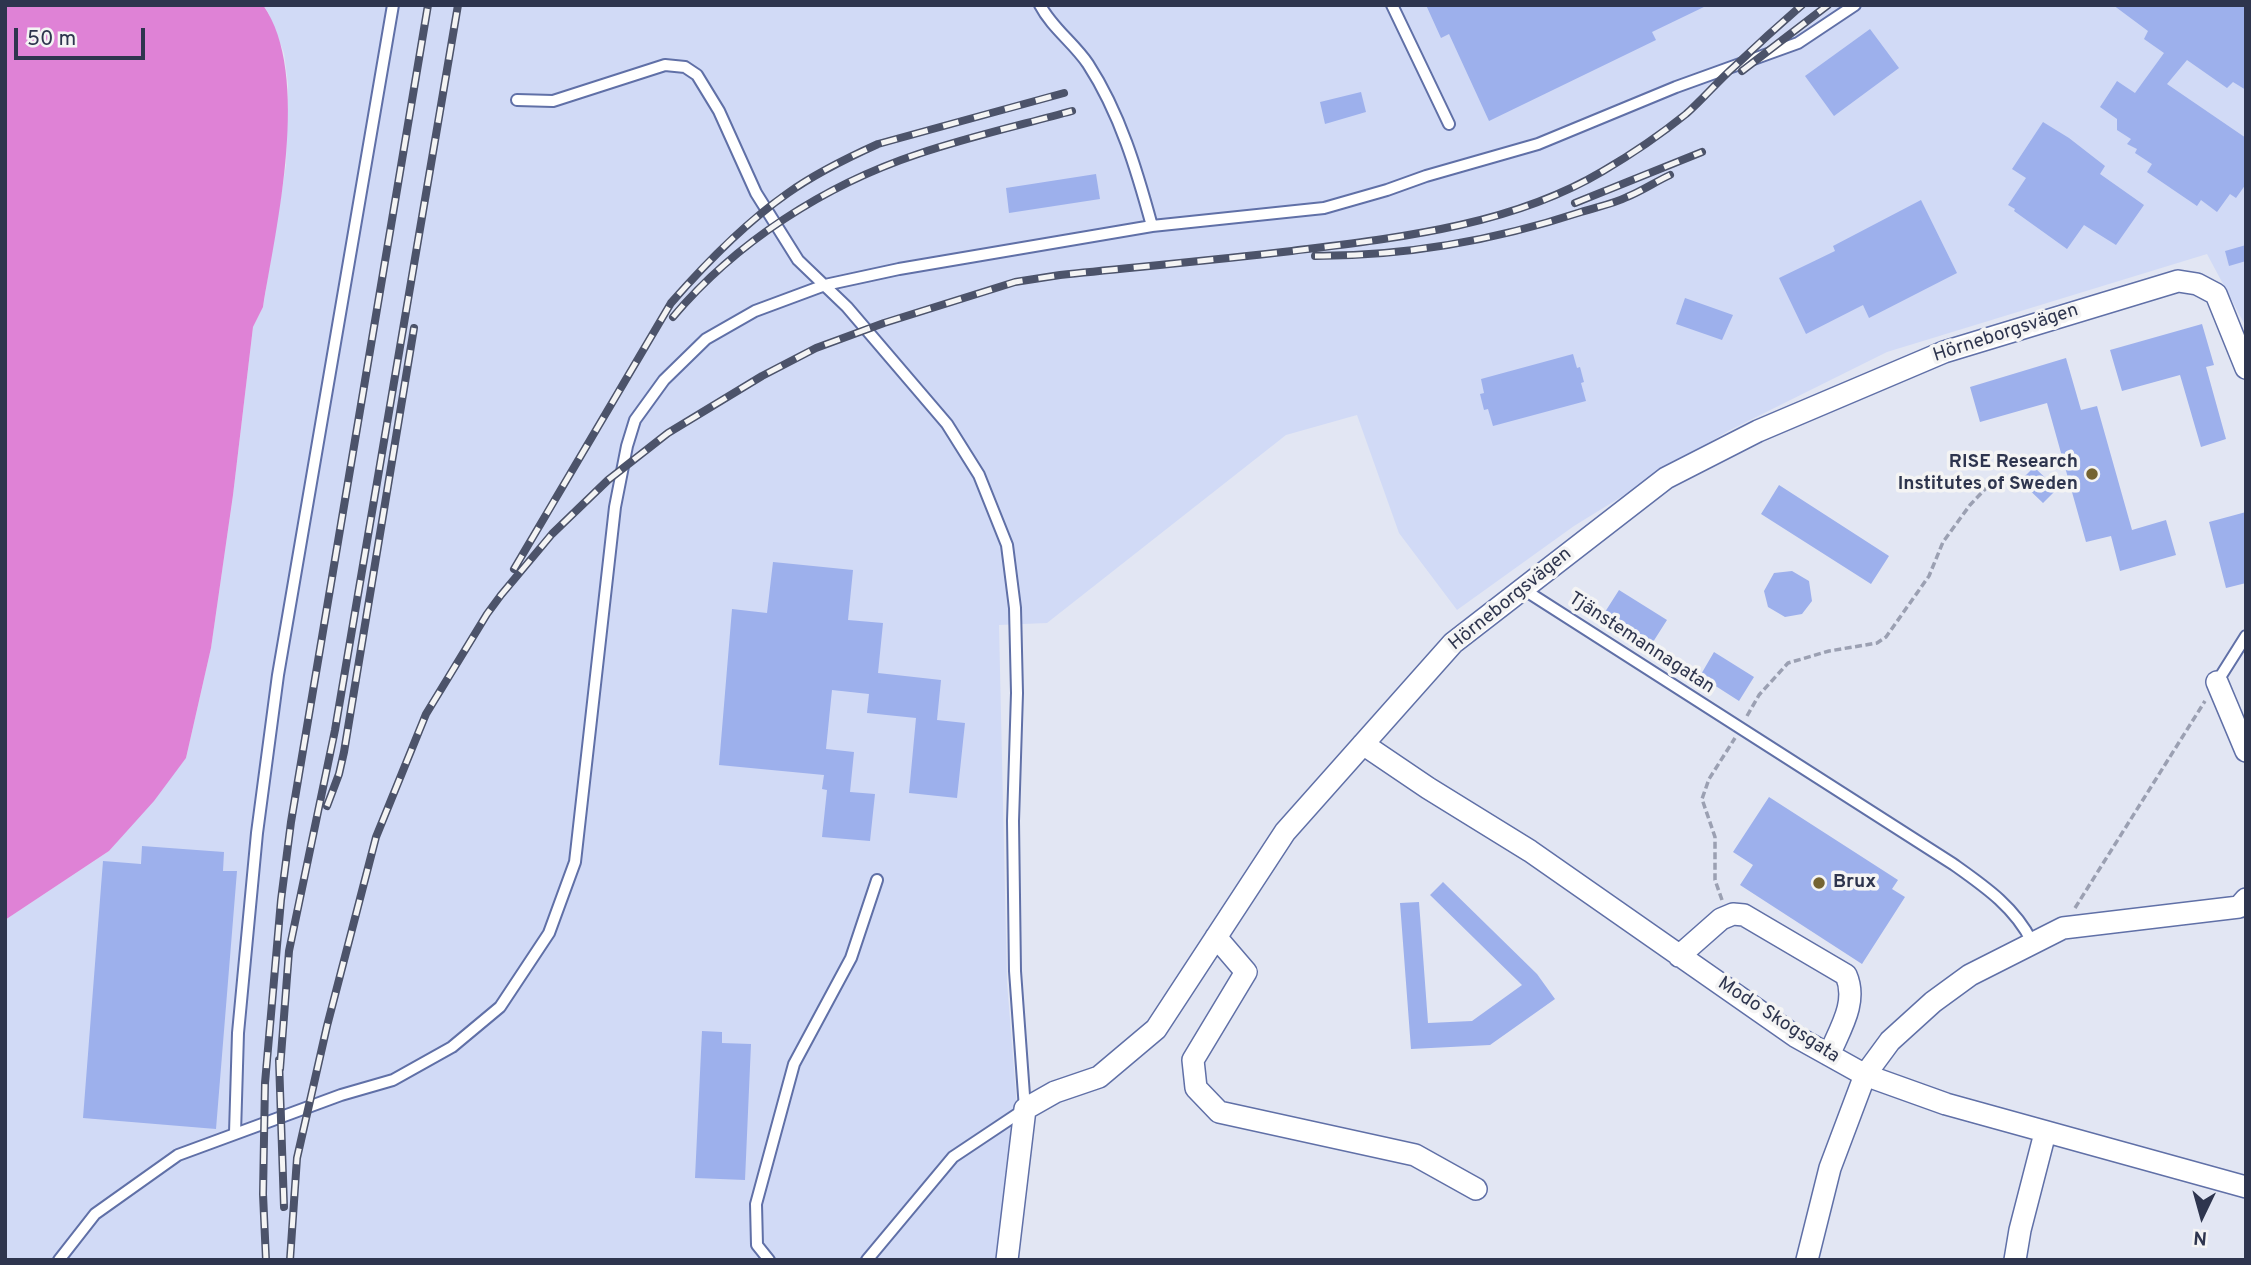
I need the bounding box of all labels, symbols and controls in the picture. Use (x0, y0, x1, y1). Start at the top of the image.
scale bar (18, 14, 149, 58)
text: 50 m (27, 26, 76, 53)
street label: Hörneborgsvägen (1931, 300, 2081, 368)
place label: RISE Research Institutes of Sweden (1898, 452, 2078, 496)
marker: RISE Research Institutes of Sweden (2084, 466, 2100, 482)
street label: Hörneborgsvägen (1445, 544, 1577, 656)
street label: Tjänstemannagatan (1564, 588, 1718, 700)
place label: Brux (1833, 872, 1876, 894)
marker: Brux (1811, 875, 1827, 891)
street label: Modo Skogsgata (1713, 973, 1843, 1069)
north arrow (2167, 1181, 2237, 1251)
text: N (2192, 1224, 2208, 1249)

